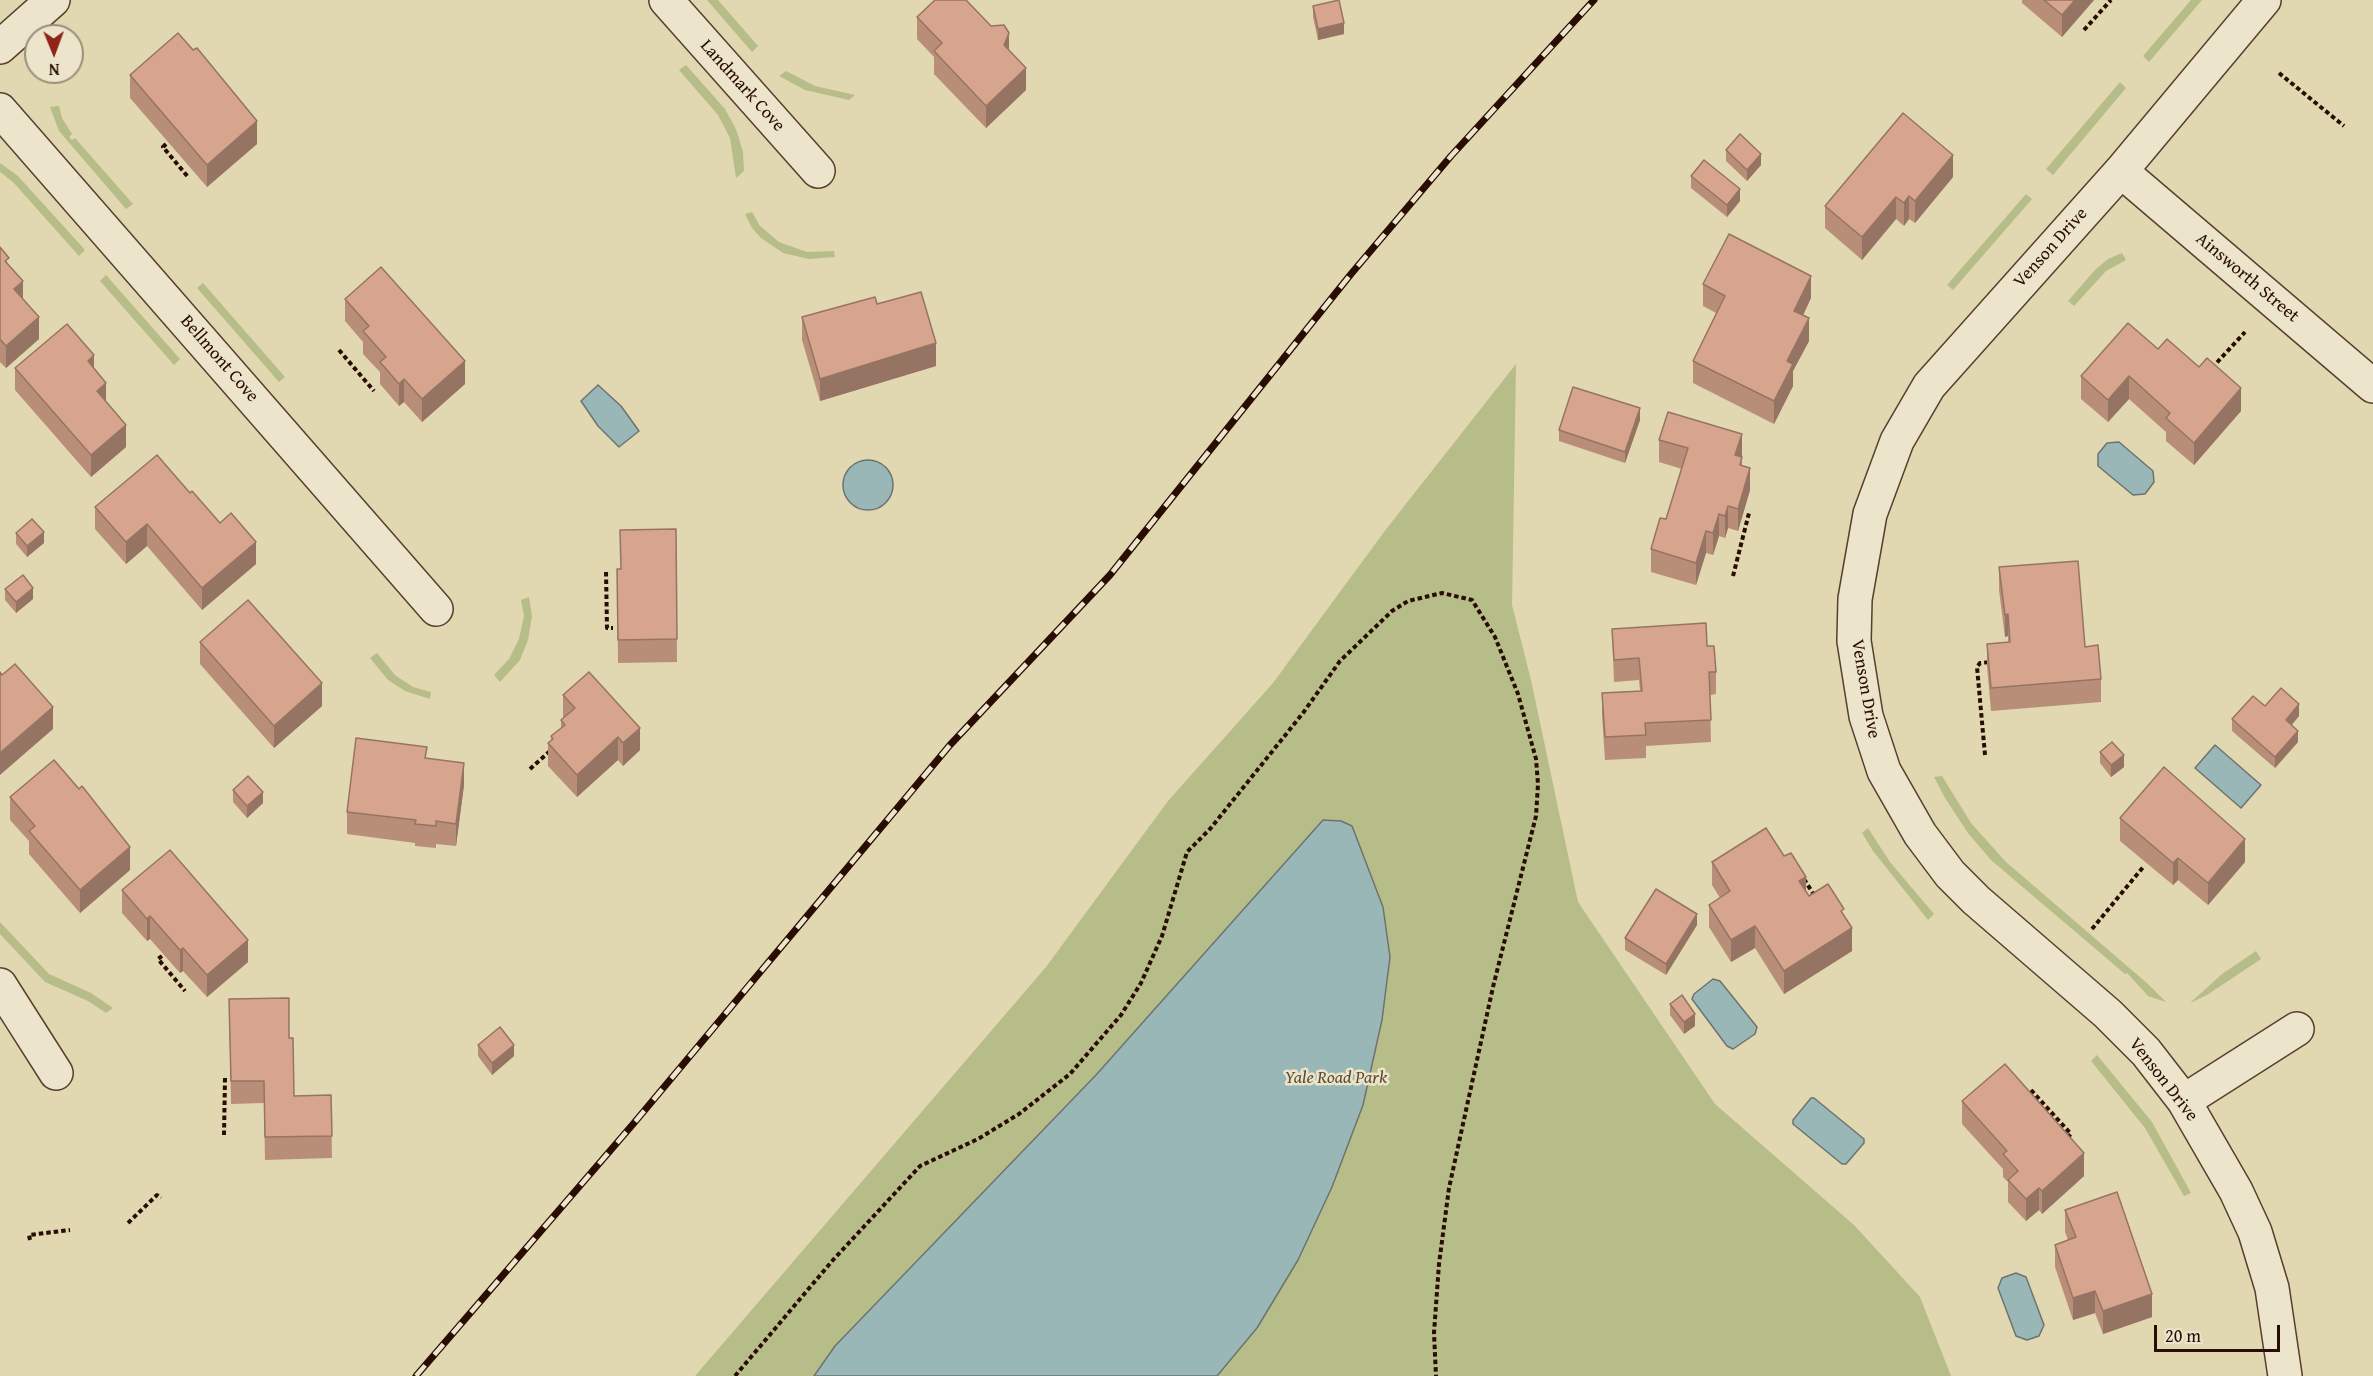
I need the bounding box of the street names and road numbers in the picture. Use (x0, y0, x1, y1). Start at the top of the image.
street label: Landmark Cove (695, 36, 789, 136)
street label: Venson Drive (2009, 204, 2093, 292)
street label: Ainsworth Street (2191, 228, 2303, 328)
street label: Bellmont Cove (175, 311, 263, 407)
street label: Venson Drive (1846, 638, 1884, 740)
street label: Venson Drive (2124, 1034, 2202, 1126)

